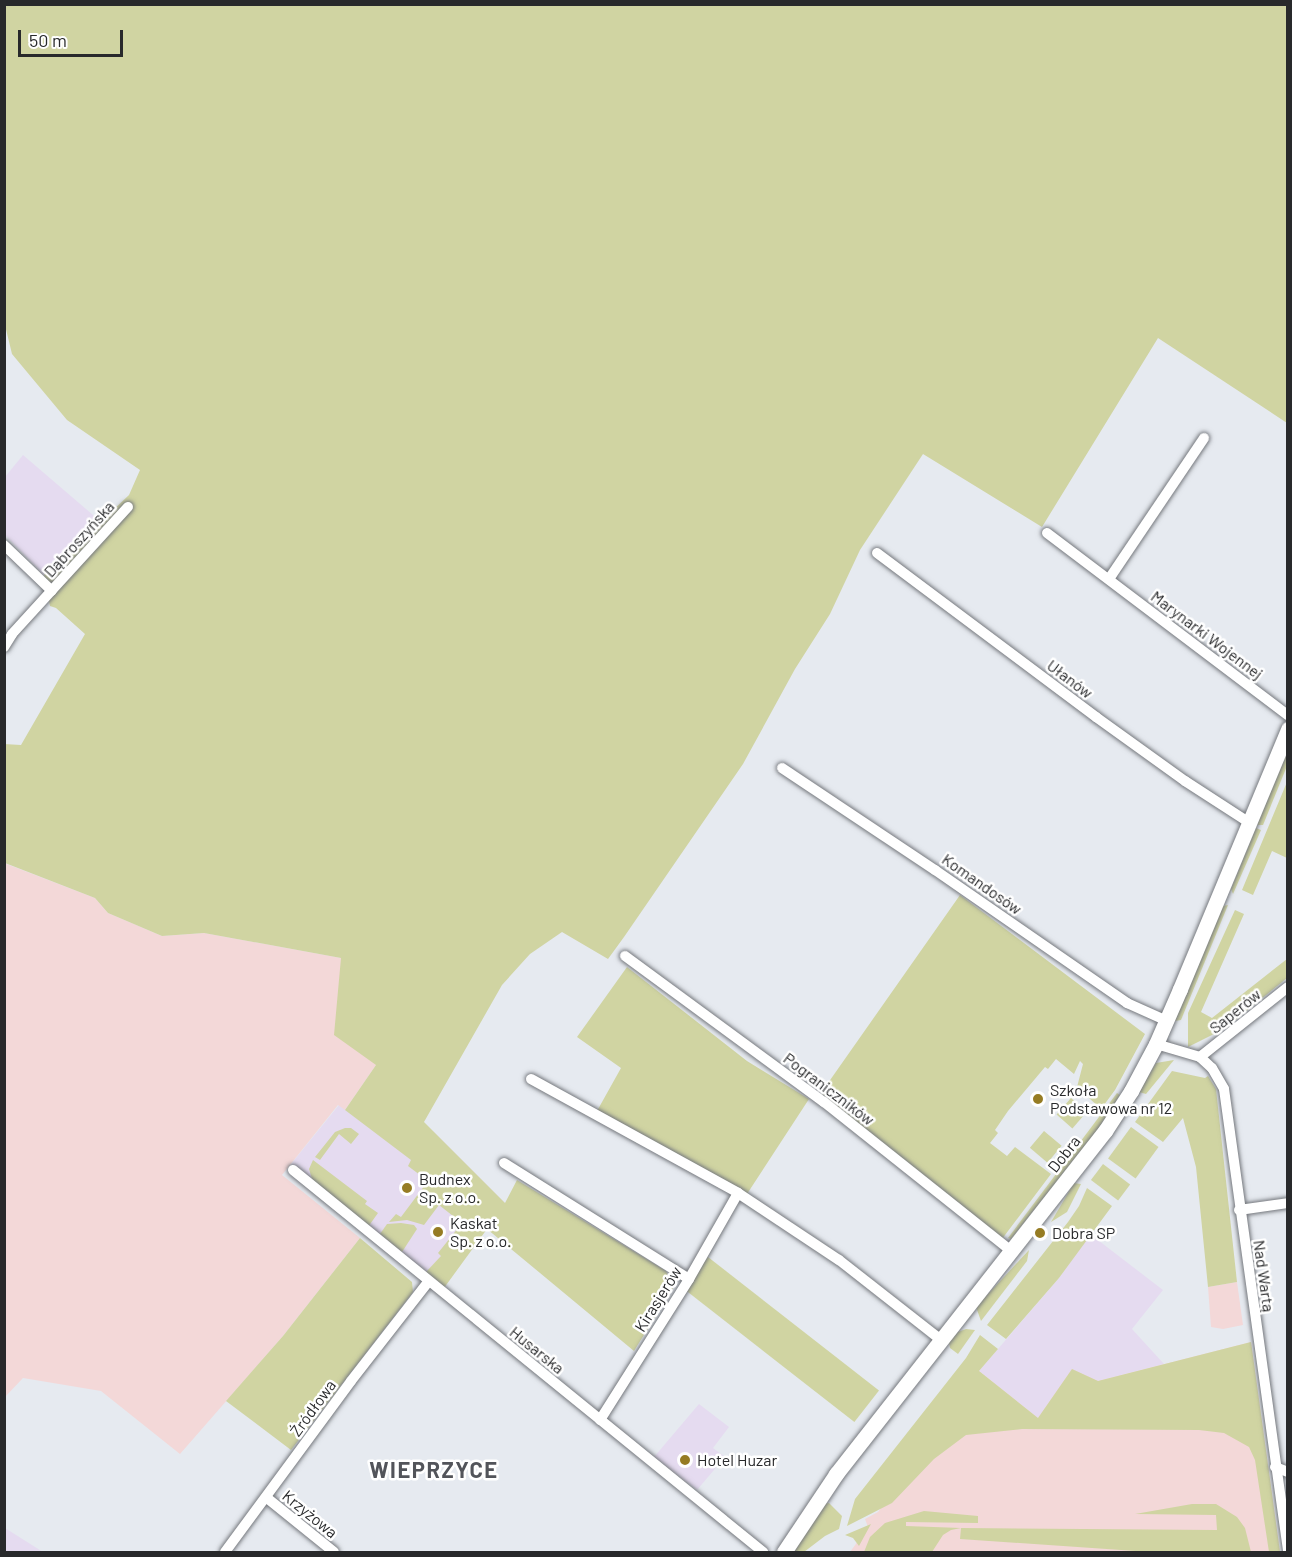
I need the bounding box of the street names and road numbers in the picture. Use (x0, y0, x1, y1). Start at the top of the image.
street label: Dąbroszyńska (40, 497, 118, 581)
street label: Marynarki Wojennej (1147, 587, 1267, 683)
street label: Ułanów (1043, 656, 1097, 702)
street label: Komandosów (938, 849, 1026, 919)
street label: Saperów (1206, 985, 1264, 1037)
street label: Pograniczników (780, 1049, 878, 1129)
street label: Dobra (1044, 1132, 1084, 1176)
street label: Nad Wartą (1249, 1239, 1279, 1313)
street label: Kirasjerów (630, 1263, 686, 1335)
street label: Husarska (506, 1322, 568, 1378)
street label: Źródłowa (286, 1376, 340, 1440)
street label: Krzyżowa (279, 1486, 341, 1542)

